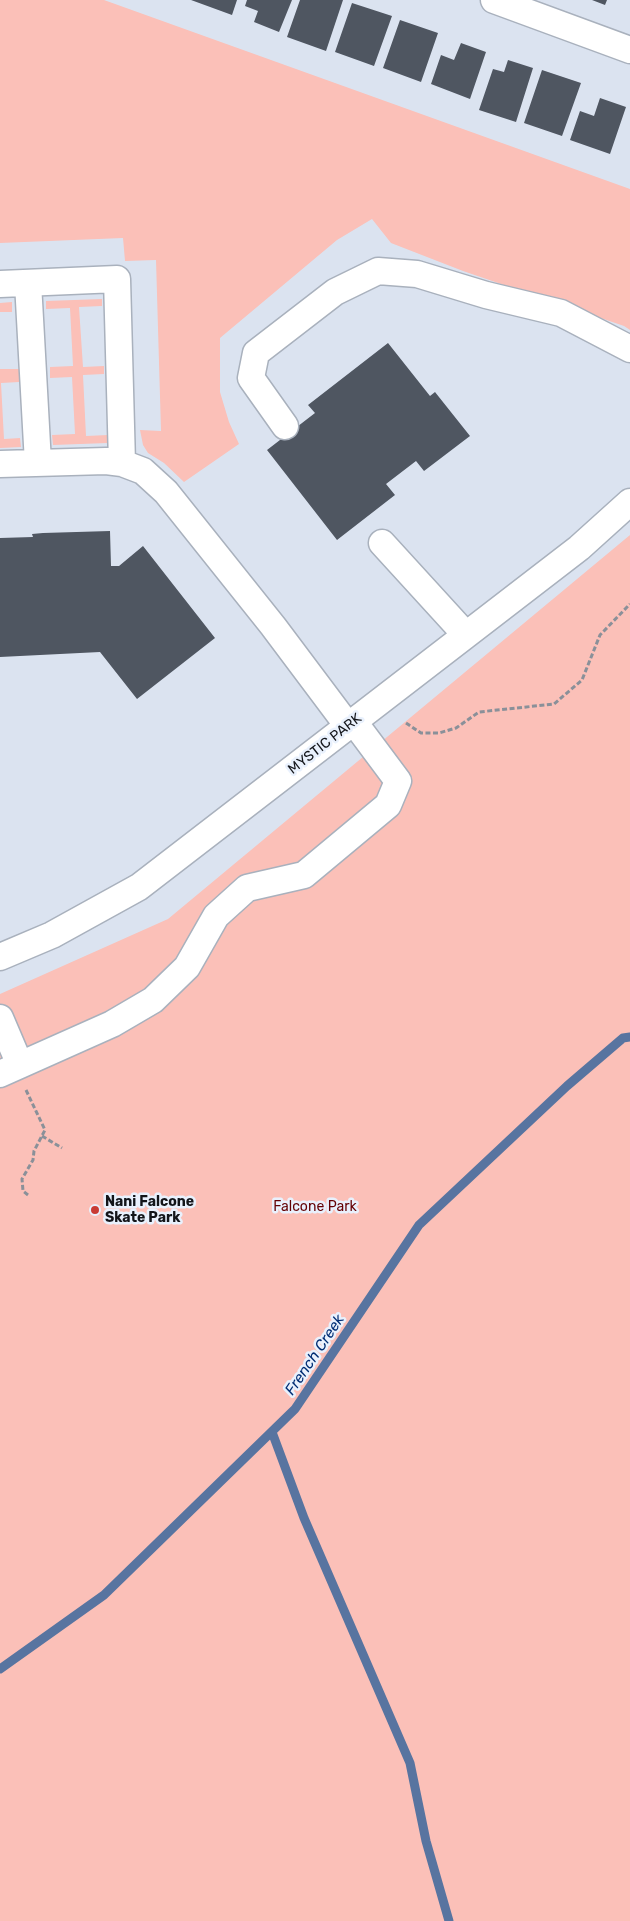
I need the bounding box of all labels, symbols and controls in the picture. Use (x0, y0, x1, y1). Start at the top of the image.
street label: MYSTIC PARK (285, 710, 365, 778)
place label: Nani Falcone Skate Park (105, 1194, 194, 1226)
park label: Falcone Park (273, 1199, 357, 1215)
marker: Nani Falcone Skate Park (89, 1204, 101, 1216)
water label: French Creek (282, 1311, 348, 1399)

